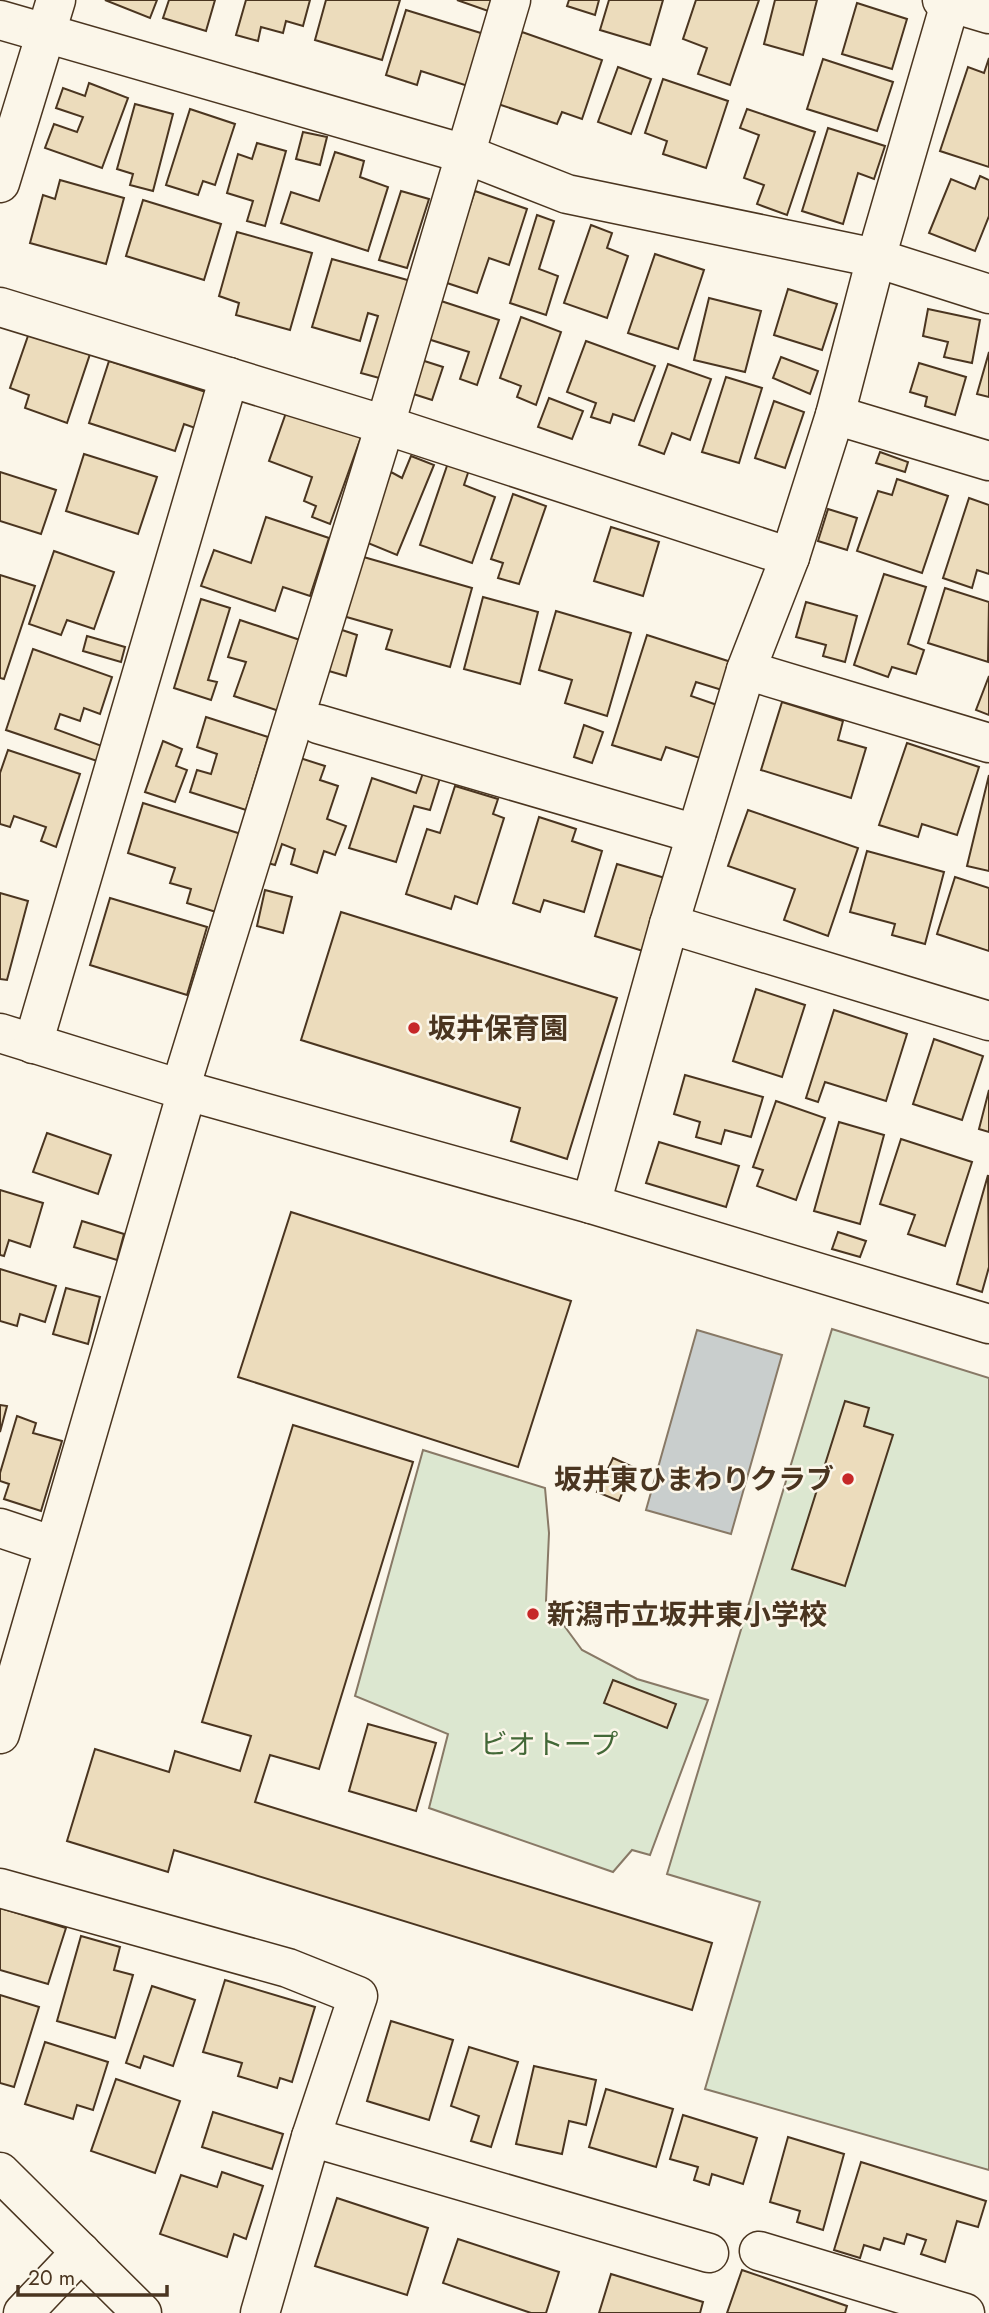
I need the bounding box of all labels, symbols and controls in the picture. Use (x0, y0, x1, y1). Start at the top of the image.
place label: 坂井保育園 (428, 1008, 568, 1049)
marker: 坂井保育園 (406, 1020, 422, 1036)
place label: 坂井東ひまわりクラブ (554, 1459, 834, 1500)
marker: 坂井東ひまわりクラブ (840, 1471, 856, 1487)
place label: 新潟市立坂井東小学校 (547, 1594, 827, 1635)
marker: 新潟市立坂井東小学校 (525, 1606, 541, 1622)
park label: ビオトープ (480, 1724, 618, 1765)
scale bar (18, 2254, 166, 2298)
text: 20 m (28, 2263, 75, 2293)

